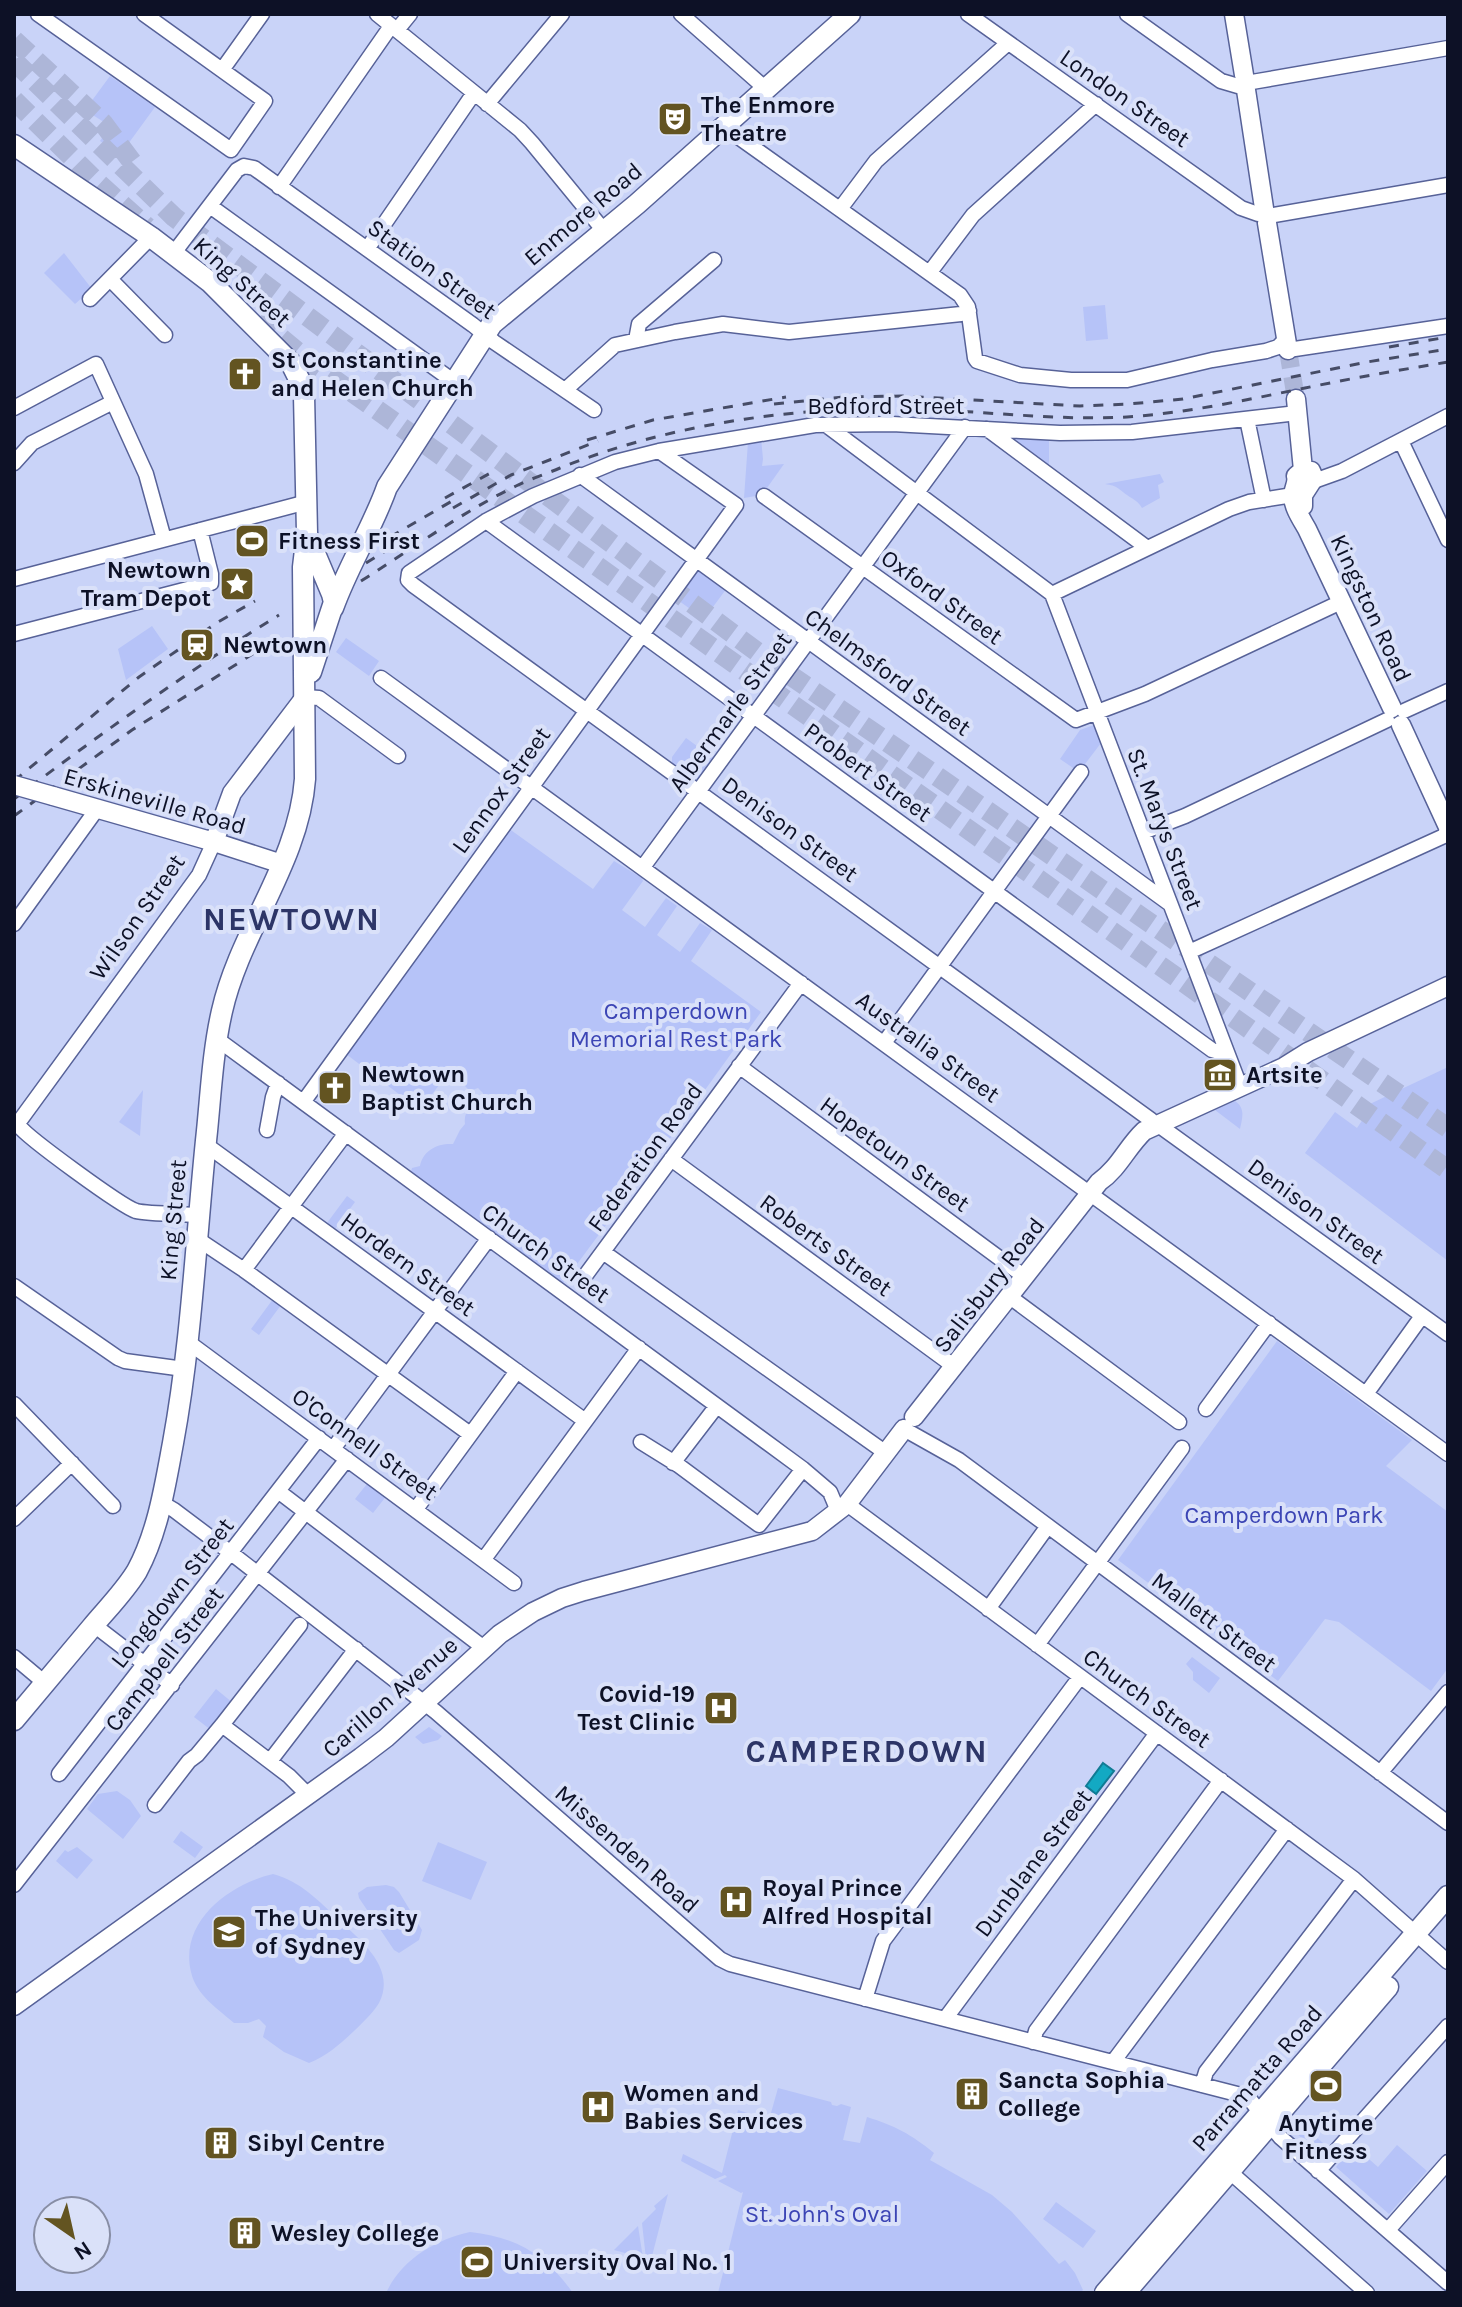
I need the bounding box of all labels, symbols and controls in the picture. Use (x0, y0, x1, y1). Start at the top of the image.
street label: London Street (1055, 43, 1195, 153)
place label: The Enmore Theatre (701, 91, 835, 147)
theatre icon: The Enmore Theatre (656, 100, 694, 138)
street label: Enmore Road (518, 157, 648, 271)
street label: Station Street (362, 213, 502, 325)
street label: King Street (188, 231, 296, 333)
place label: St Constantine and Helen Church (271, 346, 474, 402)
church icon: St Constantine and Helen Church (226, 355, 264, 393)
street label: Bedford Street (807, 392, 965, 420)
sports icon: Fitness First (233, 522, 271, 560)
place label: Fitness First (278, 527, 420, 555)
street label: Kingston Road (1325, 530, 1417, 686)
street label: Oxford Street (876, 543, 1008, 651)
place label: Newtown Tram Depot (81, 556, 211, 612)
place icon: Newtown Tram Depot (218, 565, 256, 603)
street label: Chelmsford Street (799, 602, 977, 742)
station icon: Newtown (178, 626, 216, 664)
street label: Albermarle Street (663, 627, 797, 797)
place label: Newtown (223, 631, 327, 659)
street label: Probert Street (799, 716, 937, 828)
street label: Lennox Street (446, 721, 556, 859)
street label: St. Marys Street (1121, 744, 1209, 914)
street label: Erskineville Road (61, 762, 249, 840)
street label: Denison Street (716, 770, 864, 888)
street label: Wilson Street (83, 849, 191, 985)
district label: NEWTOWN (203, 901, 381, 938)
street label: Australia Street (851, 986, 1005, 1108)
park label: Camperdown Memorial Rest Park (570, 997, 782, 1053)
museum icon: Artsite (1201, 1056, 1239, 1094)
place label: Newtown Baptist Church (361, 1060, 533, 1116)
place label: Artsite (1246, 1061, 1323, 1089)
church icon: Newtown Baptist Church (316, 1069, 354, 1107)
street label: Federation Road (582, 1077, 708, 1237)
street label: Hopetoun Street (815, 1090, 975, 1218)
street label: Denison Street (1242, 1152, 1390, 1270)
street label: King Street (154, 1158, 192, 1282)
street label: Roberts Street (755, 1188, 897, 1302)
street label: Church Street (477, 1197, 615, 1309)
street label: Hordern Street (335, 1206, 481, 1322)
street label: Salisbury Road (928, 1212, 1050, 1358)
street label: O'Connell Street (287, 1382, 443, 1506)
park label: Camperdown Park (1184, 1501, 1384, 1529)
street label: Longdown Street (105, 1512, 239, 1674)
street label: Mallett Street (1146, 1566, 1282, 1678)
street label: Campbell Street (99, 1581, 229, 1737)
street label: Carillon Avenue (317, 1631, 463, 1763)
street label: Church Street (1078, 1642, 1216, 1754)
place label: Covid-19 Test Clinic (577, 1680, 695, 1736)
hospital icon: Covid-19 Test Clinic (702, 1689, 740, 1727)
district label: CAMPERDOWN (745, 1733, 989, 1770)
street label: Missenden Road (549, 1779, 705, 1919)
street label: Dunblane Street (968, 1784, 1098, 1942)
place label: Royal Prince Alfred Hospital (762, 1874, 933, 1930)
hospital icon: Royal Prince Alfred Hospital (717, 1883, 755, 1921)
place label: The University of Sydney (255, 1904, 418, 1960)
school or university icon: The University of Sydney (210, 1913, 248, 1951)
street label: Parramatta Road (1186, 1999, 1328, 2157)
place label: Sancta Sophia College (998, 2066, 1165, 2122)
sports icon: Anytime Fitness (1307, 2067, 1345, 2105)
building icon: Sancta Sophia College (953, 2075, 991, 2113)
place label: Women and Babies Services (624, 2079, 804, 2135)
hospital icon: Women and Babies Services (579, 2088, 617, 2126)
place label: Anytime Fitness (1279, 2109, 1373, 2165)
building icon: Sibyl Centre (202, 2124, 240, 2162)
place label: Sibyl Centre (247, 2129, 385, 2157)
north arrow (32, 2195, 112, 2275)
park label: St. John's Oval (745, 2200, 899, 2228)
building icon: Wesley College (226, 2214, 264, 2252)
place label: Wesley College (271, 2219, 439, 2247)
text: N (69, 2236, 96, 2266)
sports icon: University Oval No. 1 (458, 2243, 496, 2281)
place label: University Oval No. 1 (503, 2248, 732, 2276)

